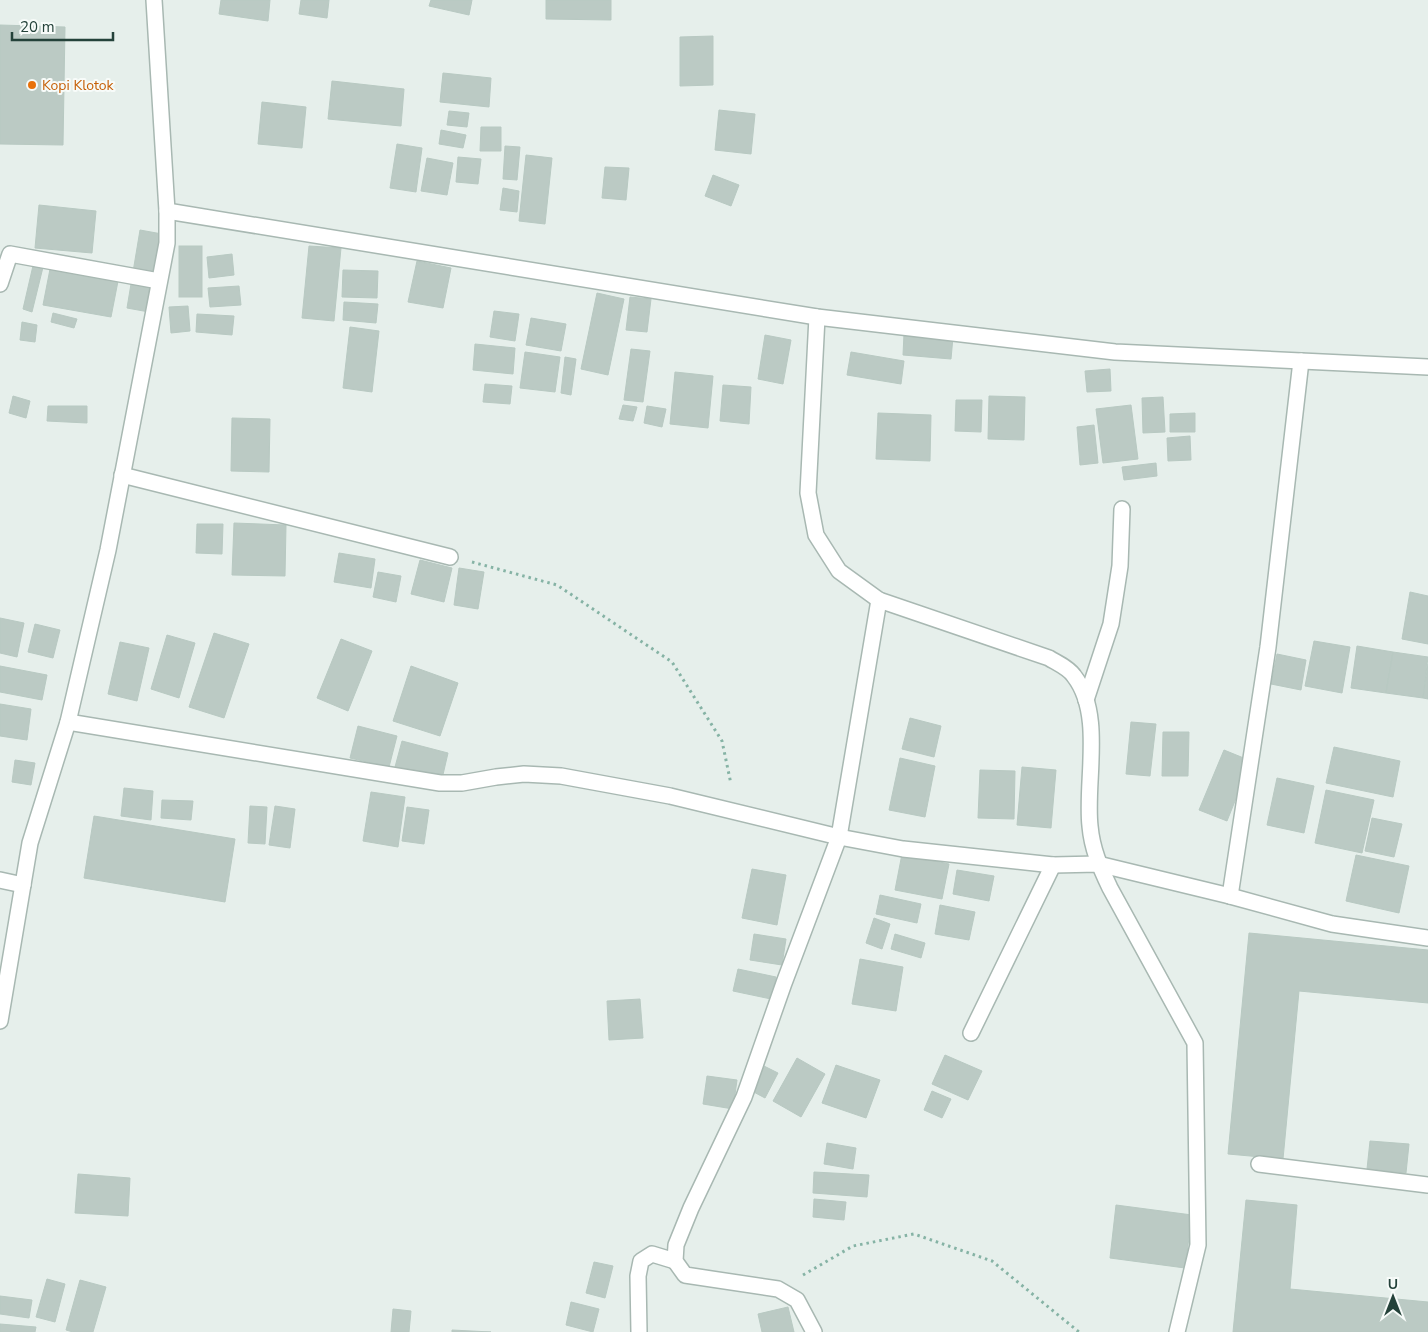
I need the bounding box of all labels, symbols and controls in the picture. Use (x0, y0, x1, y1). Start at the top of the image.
scale bar (12, 10, 114, 42)
text: 20 m (20, 17, 55, 37)
place label: Kopi Klotok (42, 76, 115, 95)
marker: Kopi Klotok (26, 79, 38, 91)
north arrow (1368, 1272, 1418, 1322)
text: U (1388, 1275, 1398, 1294)

